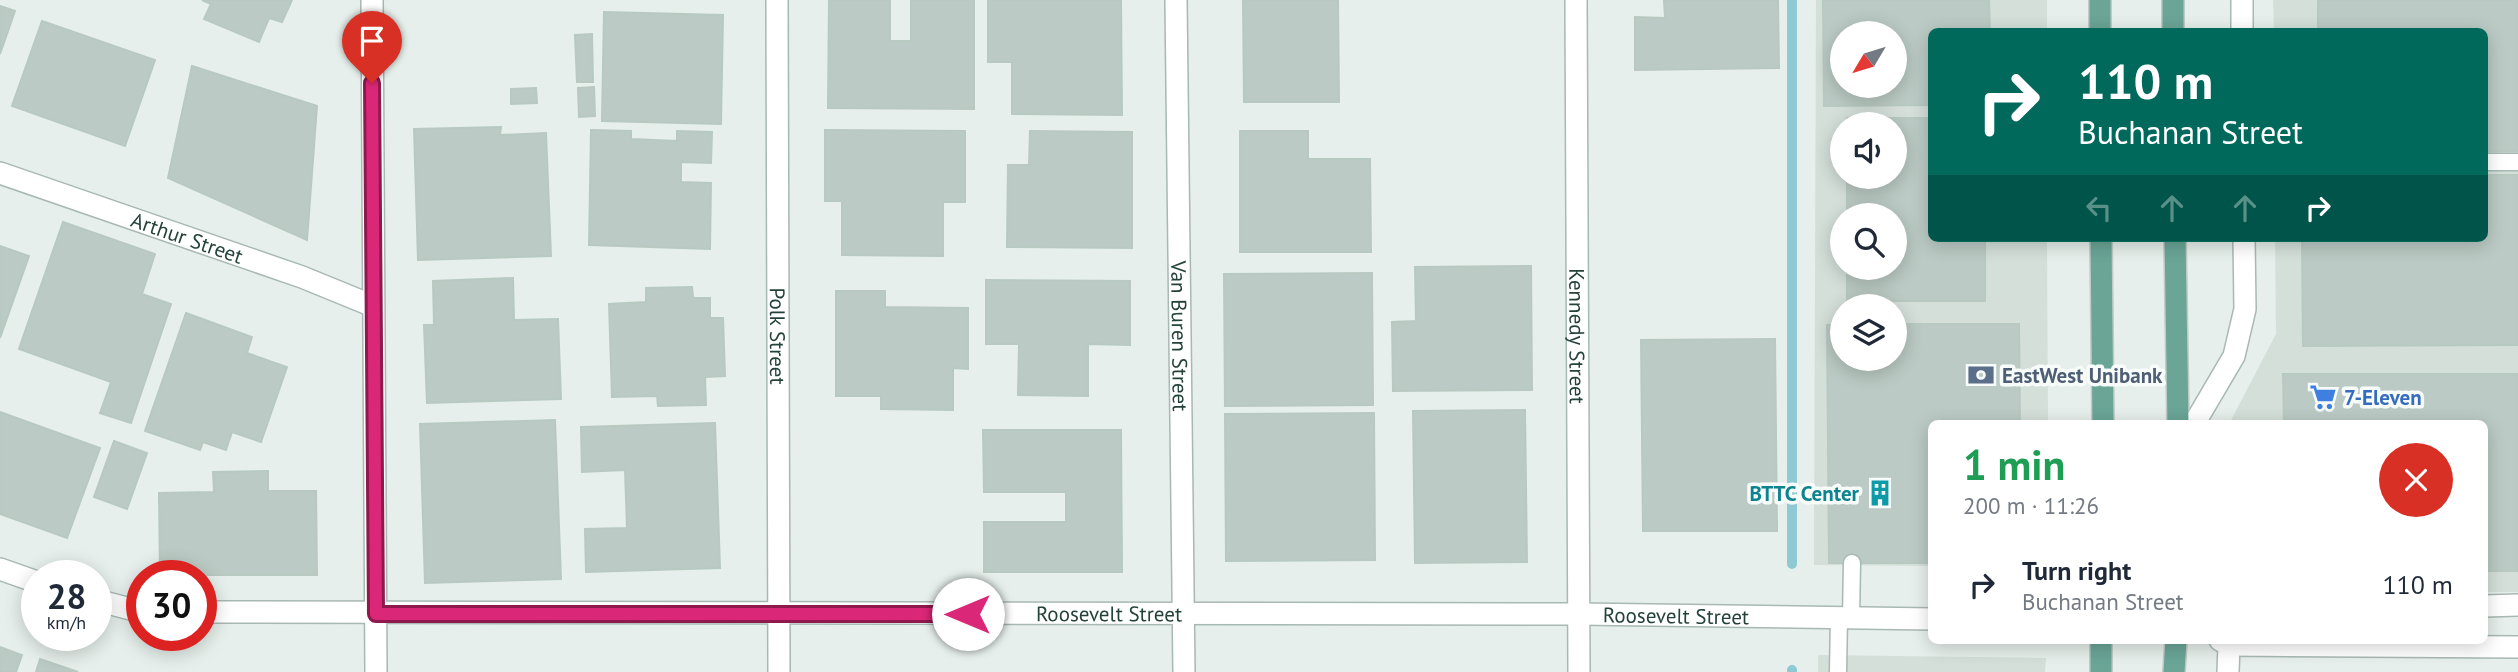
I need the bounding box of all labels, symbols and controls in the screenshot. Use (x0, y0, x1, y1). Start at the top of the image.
pin (342, 11, 402, 83)
north arrow (1830, 21, 1908, 98)
map controls (1830, 21, 1907, 371)
icon: arrive (353, 22, 391, 60)
text: 110 m (2078, 49, 2213, 113)
icon: right (1963, 56, 2054, 147)
text: Buchanan Street (2078, 111, 2303, 153)
button: sound (1830, 112, 1907, 189)
icon: left (2080, 189, 2118, 227)
icon: ahead (2153, 189, 2191, 227)
icon: ahead (2226, 189, 2264, 227)
icon: right (2299, 189, 2337, 227)
button: search (1830, 203, 1907, 280)
street label: Arthur Street (128, 206, 247, 269)
street label: Van Buren Street (1166, 260, 1194, 411)
street label: Kennedy Street (1564, 268, 1591, 404)
street label: Polk Street (764, 287, 792, 385)
button: layers (1830, 294, 1907, 371)
bank icon: EastWest Unibank (1966, 360, 1996, 390)
place label: EastWest Unibank (2002, 362, 2163, 389)
supermarket icon: 7-Eleven (2308, 382, 2338, 412)
place label: 7-Eleven (2344, 384, 2422, 411)
text: 1 min (1963, 437, 2065, 492)
button: close (2379, 443, 2453, 517)
building icon: BTTC Center (1865, 478, 1895, 508)
place label: BTTC Center (1749, 480, 1860, 507)
text: 200 m · 11:26 (1963, 491, 2099, 520)
text: Turn right (2022, 554, 2131, 587)
speed limit sign: 30 (126, 560, 217, 651)
icon: right (1963, 566, 2001, 604)
text: 110 m (2382, 568, 2453, 601)
text: 28 (47, 573, 86, 619)
position arrow (931, 577, 1005, 651)
text: Buchanan Street (2022, 587, 2184, 616)
street label: Roosevelt Street (1036, 600, 1182, 627)
street label: Roosevelt Street (1603, 601, 1749, 630)
text: km/h (47, 611, 86, 634)

